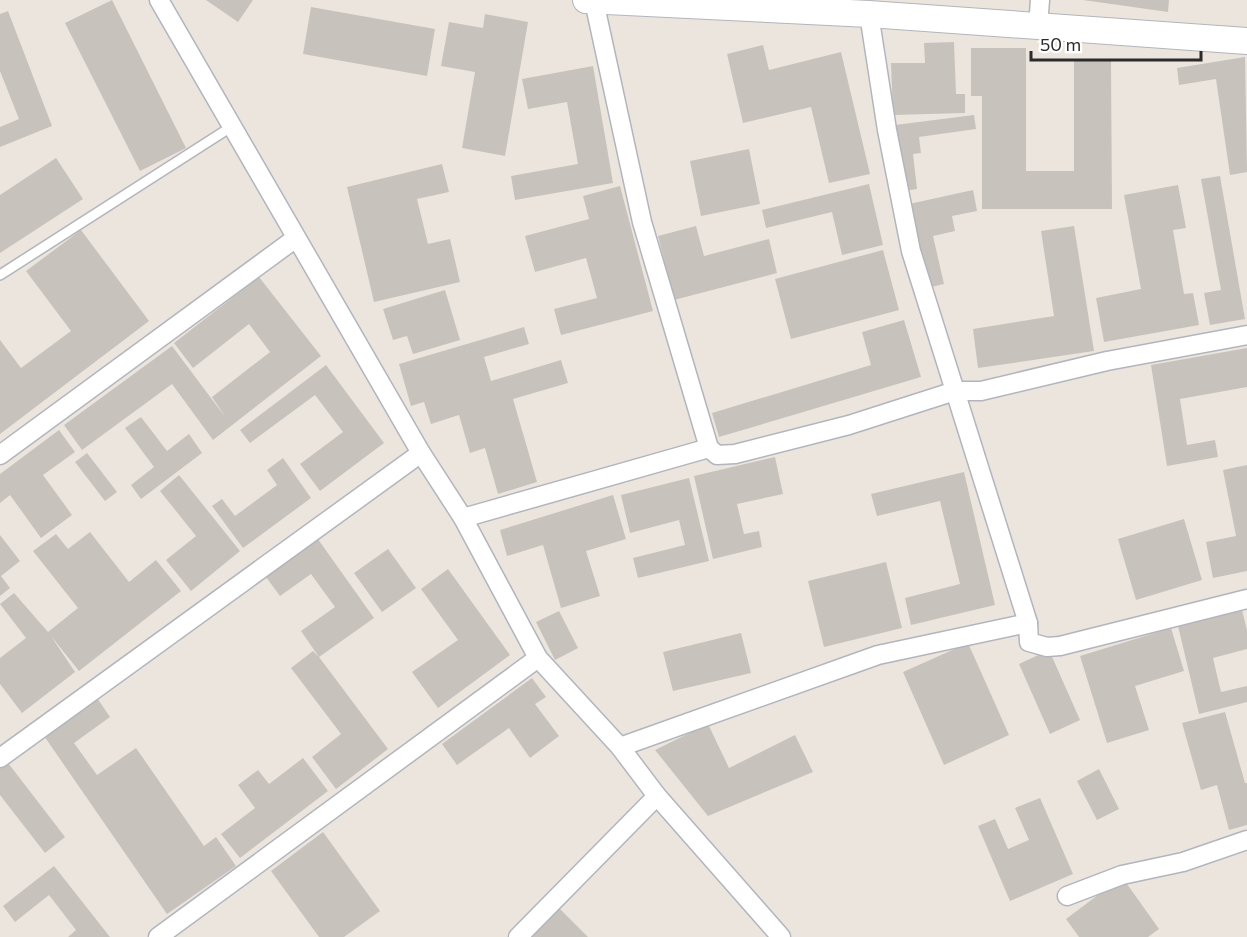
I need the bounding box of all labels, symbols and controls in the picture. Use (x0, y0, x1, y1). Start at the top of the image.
scale bar (1031, 24, 1200, 62)
text: 50 m (1040, 33, 1081, 55)

